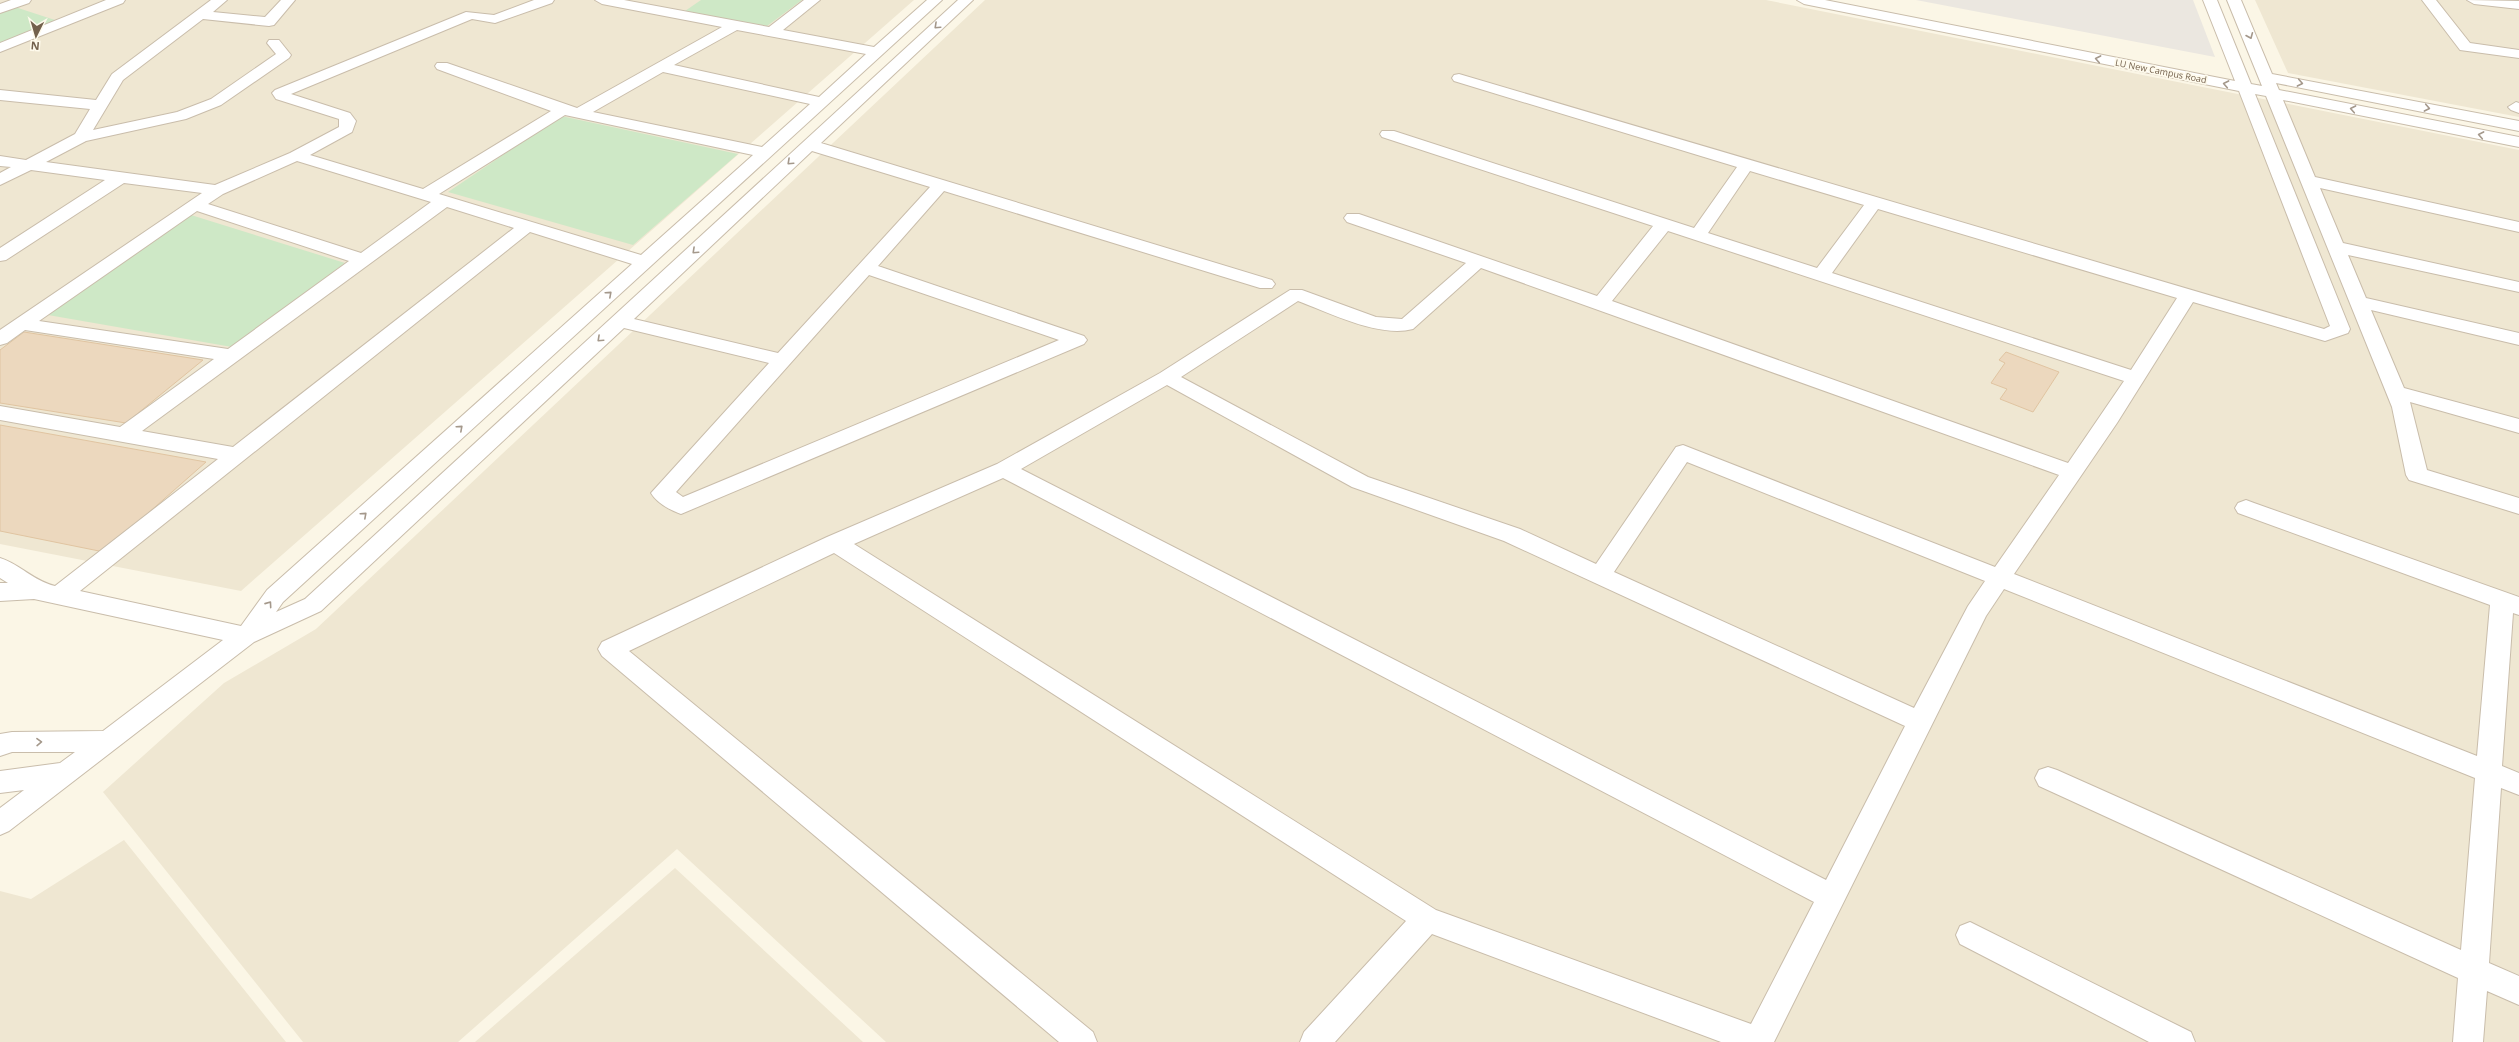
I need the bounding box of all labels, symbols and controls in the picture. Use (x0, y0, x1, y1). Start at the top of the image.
north arrow (16, 16, 56, 56)
one-way arrow (934, 22, 942, 29)
one-way arrow (2245, 31, 2253, 39)
text: N (30, 39, 40, 54)
one-way arrow (2095, 55, 2101, 63)
street label: LU New Campus Road (2114, 56, 2208, 86)
one-way arrow (2296, 78, 2303, 87)
one-way arrow (2223, 80, 2229, 89)
one-way arrow (2424, 103, 2430, 112)
one-way arrow (2350, 106, 2356, 114)
one-way arrow (2478, 131, 2484, 139)
one-way arrow (787, 157, 795, 165)
one-way arrow (692, 246, 700, 254)
one-way arrow (604, 292, 611, 299)
one-way arrow (597, 335, 605, 342)
one-way arrow (455, 426, 463, 433)
one-way arrow (359, 513, 366, 520)
one-way arrow (264, 601, 272, 608)
one-way arrow (36, 738, 42, 746)

